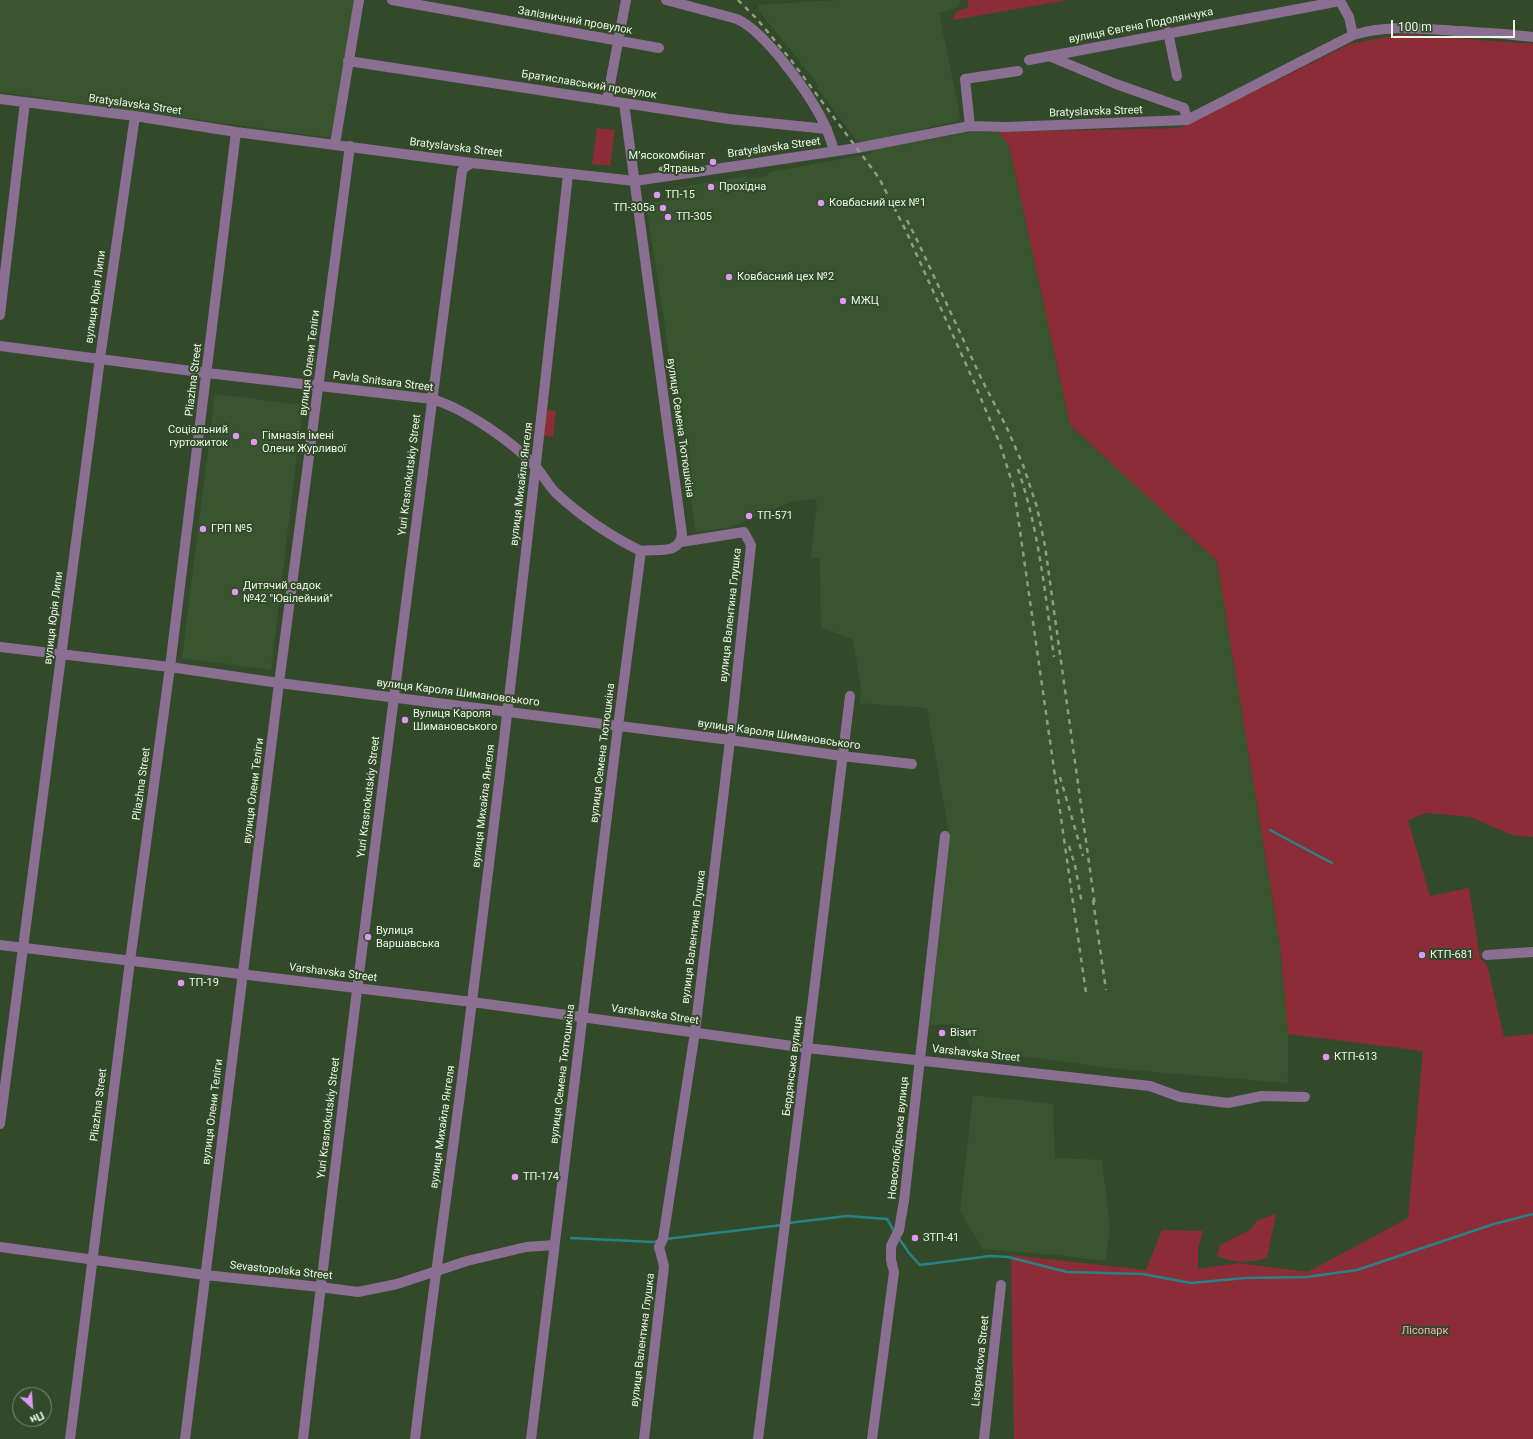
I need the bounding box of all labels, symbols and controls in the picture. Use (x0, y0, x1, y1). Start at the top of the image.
street label: Залізничний провулок (517, 4, 633, 38)
street label: вулиця Євгена Подолянчука (1068, 6, 1214, 46)
scale bar (1393, 12, 1517, 38)
text: 100 m (1398, 20, 1432, 34)
street label: Братиславський провулок (520, 68, 658, 102)
street label: Bratyslavska Street (88, 92, 182, 118)
street label: Bratyslavska Street (1049, 104, 1143, 120)
street label: Bratyslavska Street (727, 135, 821, 161)
street label: Bratyslavska Street (409, 136, 503, 160)
place label: М’ясокомбінат «Ятрань» (629, 149, 705, 175)
marker: М’ясокомбінат «Ятрань» (708, 157, 718, 167)
place label: Прохідна (719, 180, 766, 194)
marker: Прохідна (706, 182, 716, 192)
place label: ТП-15 (665, 188, 695, 202)
marker: ТП-15 (652, 190, 662, 200)
place label: Ковбасний цех №1 (829, 196, 926, 210)
marker: Ковбасний цех №1 (816, 198, 826, 208)
place label: ТП-305а (613, 201, 655, 215)
marker: ТП-305а (658, 203, 668, 213)
place label: ТП-305 (676, 210, 712, 224)
marker: ТП-305 (663, 212, 673, 222)
street label: вулиця Юрія Липи (83, 250, 109, 344)
place label: Ковбасний цех №2 (737, 270, 834, 284)
marker: Ковбасний цех №2 (724, 272, 734, 282)
place label: МЖЦ (851, 294, 879, 308)
marker: МЖЦ (838, 296, 848, 306)
street label: вулиця Олени Теліги (297, 309, 323, 417)
street label: Pliazhna Street (183, 343, 205, 417)
street label: вулиця Семена Тютюшкіна (664, 358, 696, 498)
street label: Pavla Snitsara Street (332, 369, 434, 395)
street label: Yuri Krasnokutskiy Street (396, 414, 424, 536)
street label: вулиця Михайла Янгеля (508, 422, 536, 546)
place label: Соціальний гуртожиток (168, 423, 228, 449)
place label: Гімназія імені Олени Журливої (262, 429, 346, 455)
marker: Соціальний гуртожиток (231, 431, 241, 441)
marker: Гімназія імені Олени Журливої (249, 437, 259, 447)
place label: ТП-571 (757, 509, 793, 523)
marker: ТП-571 (744, 511, 754, 521)
place label: ГРП №5 (211, 522, 252, 536)
marker: ГРП №5 (198, 524, 208, 534)
street label: вулиця Валентина Глушка (717, 547, 745, 683)
street label: вулиця Юрія Липи (42, 571, 66, 665)
place label: Дитячий садок №42 "Ювілейний" (243, 579, 333, 605)
marker: Дитячий садок №42 "Ювілейний" (230, 587, 240, 597)
street label: вулиця Кароля Шимановського (376, 676, 540, 710)
street label: вулиця Семена Тютюшкіна (588, 683, 618, 823)
place label: Вулиця Кароля Шимановського (413, 707, 497, 733)
marker: Вулиця Кароля Шимановського (400, 715, 410, 725)
street label: вулиця Кароля Шимановського (697, 717, 861, 753)
street label: Yuri Krasnokutskiy Street (355, 736, 383, 858)
street label: вулиця Олени Теліги (241, 737, 267, 845)
street label: вулиця Михайла Янгеля (470, 744, 498, 868)
street label: Pliazhna Street (130, 747, 154, 821)
street label: вулиця Валентина Глушка (679, 869, 709, 1005)
place label: Вулиця Варшавська (376, 924, 440, 950)
marker: Вулиця Варшавська (363, 932, 373, 942)
place label: КТП-681 (1430, 948, 1473, 962)
marker: КТП-681 (1417, 950, 1427, 960)
street label: Varshavska Street (288, 961, 378, 985)
place label: ТП-19 (189, 976, 219, 990)
marker: ТП-19 (176, 978, 186, 988)
street label: Varshavska Street (610, 1002, 700, 1028)
street label: вулиця Семена Тютюшкіна (548, 1004, 578, 1144)
street label: Бердянська вулиця (780, 1015, 806, 1117)
place label: Візит (950, 1026, 977, 1040)
marker: Візит (937, 1028, 947, 1038)
street label: Varshavska Street (931, 1043, 1021, 1065)
place label: КТП-613 (1334, 1050, 1377, 1064)
marker: КТП-613 (1321, 1052, 1331, 1062)
street label: Yuri Krasnokutskiy Street (315, 1057, 343, 1179)
street label: вулиця Олени Теліги (200, 1058, 226, 1166)
street label: вулиця Михайла Янгеля (428, 1065, 458, 1189)
street label: Pliazhna Street (88, 1068, 110, 1142)
street label: Новослобідська вулиця (886, 1076, 912, 1200)
place label: ТП-174 (523, 1170, 559, 1184)
marker: ТП-174 (510, 1172, 520, 1182)
place label: ЗТП-41 (923, 1231, 959, 1245)
marker: ЗТП-41 (910, 1233, 920, 1243)
street label: Sevastopolska Street (229, 1259, 333, 1283)
street label: вулиця Валентина Глушка (628, 1272, 658, 1408)
street label: Lisoparkova Street (970, 1315, 992, 1407)
park label: Лісопарк (1402, 1324, 1448, 1338)
north arrow (12, 1387, 52, 1427)
text: Пн (28, 1408, 46, 1426)

